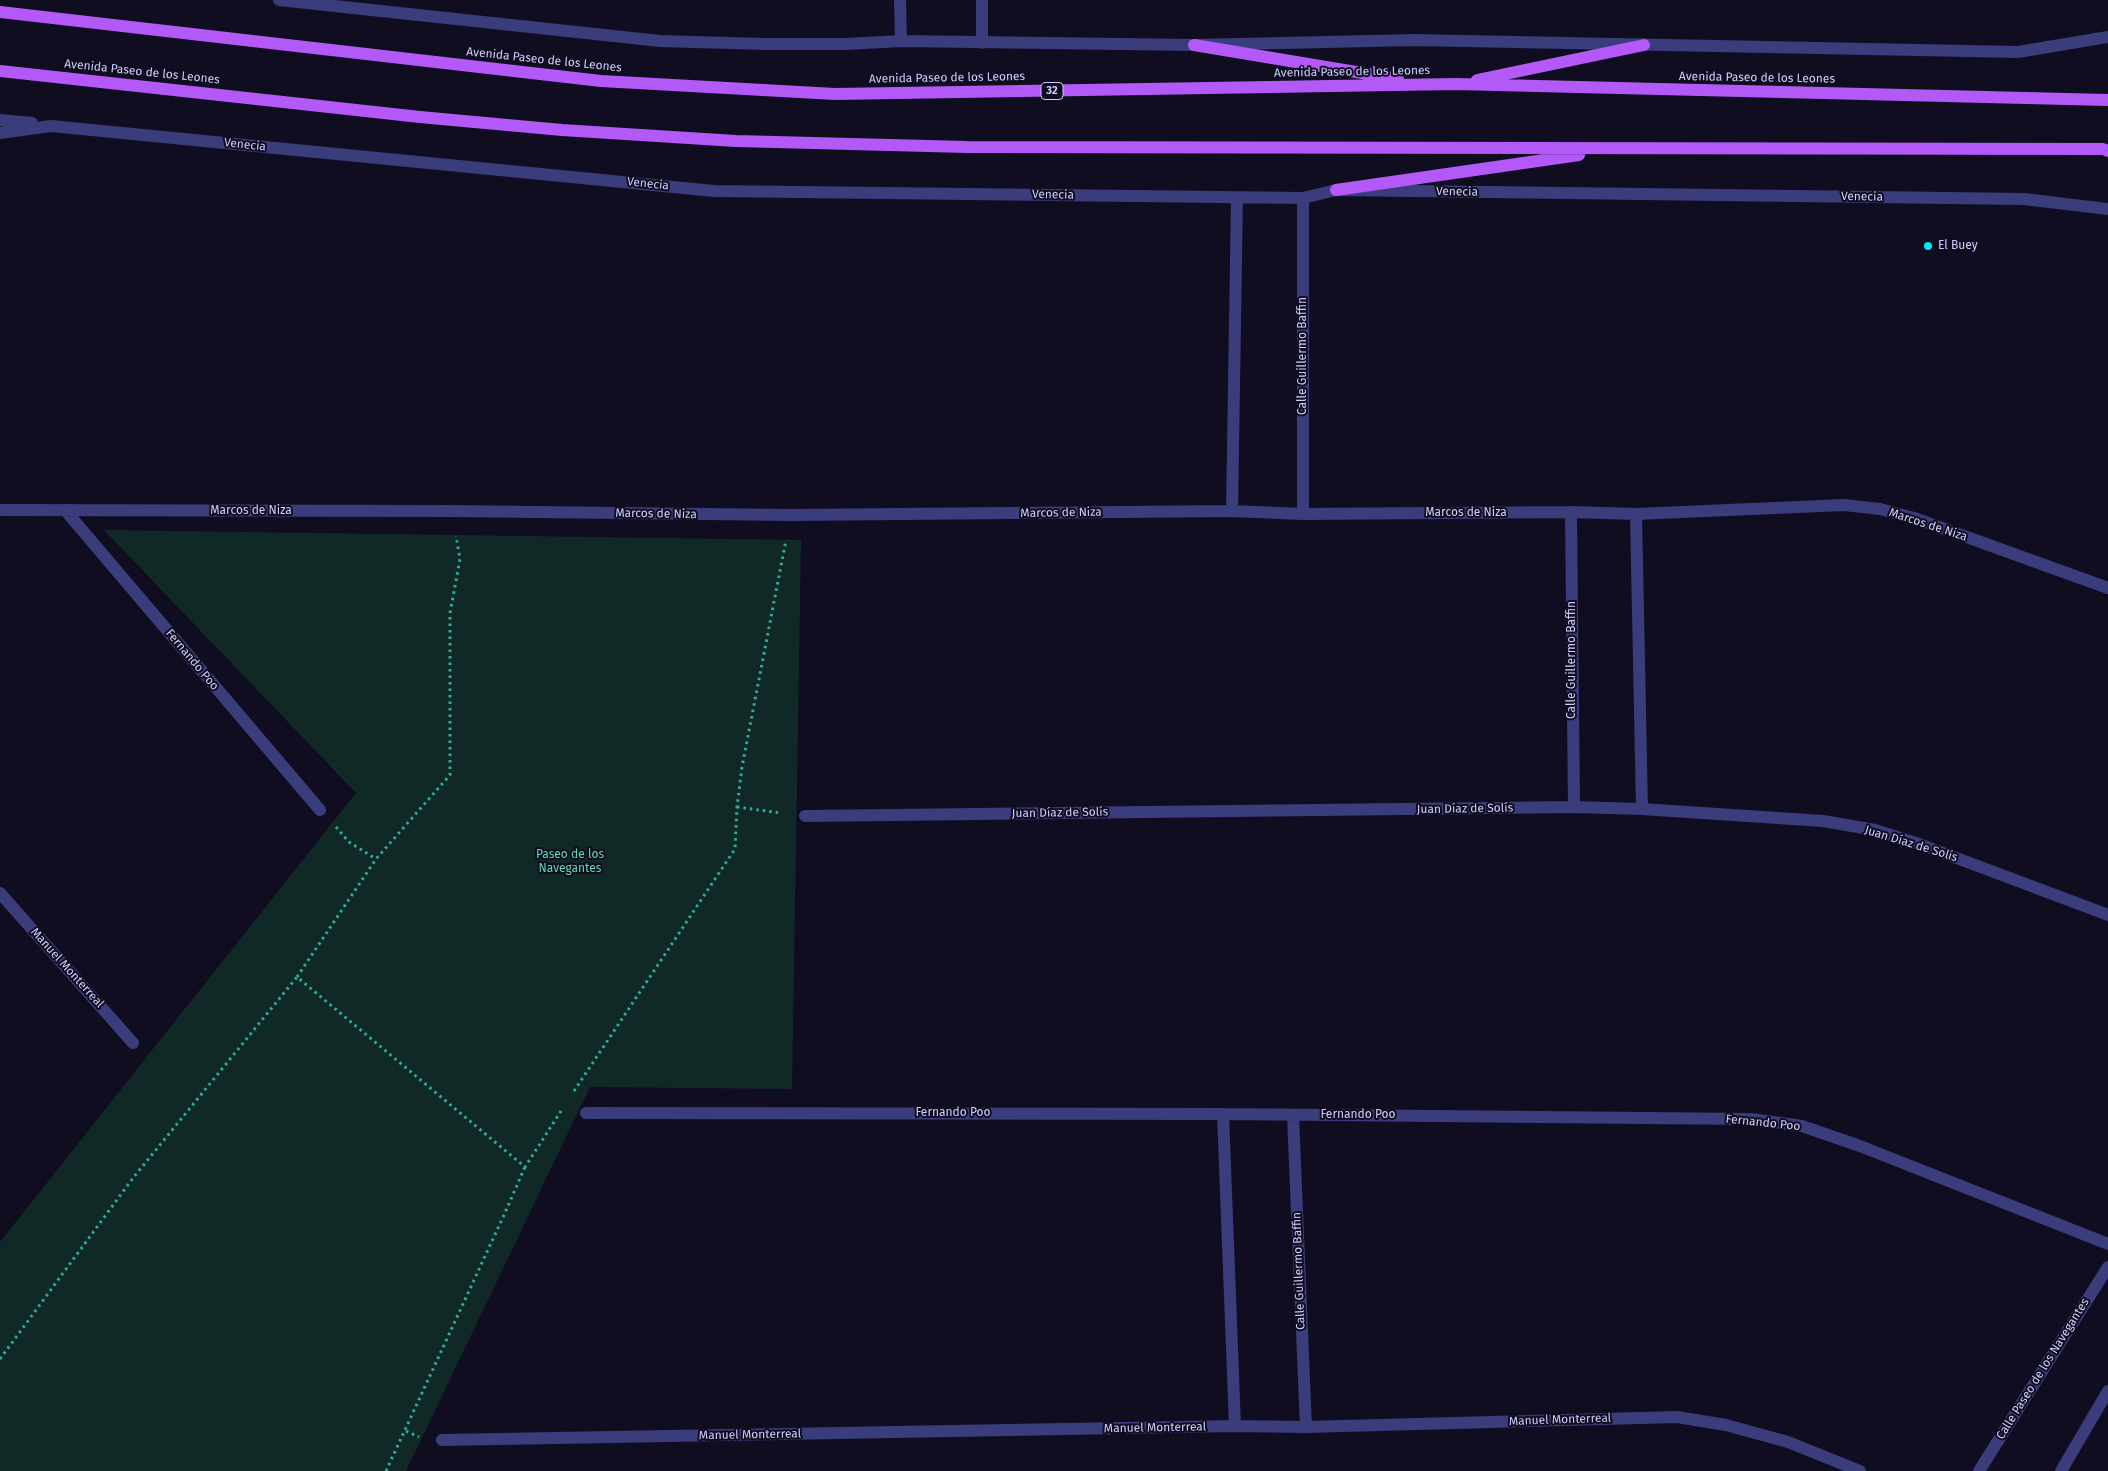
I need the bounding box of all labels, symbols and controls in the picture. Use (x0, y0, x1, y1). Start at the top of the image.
street label: Avenida Paseo de los Leones (466, 45, 622, 75)
street label: Avenida Paseo de los Leones (64, 57, 220, 87)
street label: Avenida Paseo de los Leones (1274, 63, 1430, 81)
street label: Avenida Paseo de los Leones (869, 69, 1025, 87)
street label: Avenida Paseo de los Leones (1679, 69, 1835, 87)
road number: 32 (1041, 82, 1063, 100)
street label: Venecia (223, 136, 267, 154)
street label: Venecia (626, 175, 670, 193)
street label: Venecia (1436, 184, 1478, 200)
street label: Venecia (1032, 187, 1074, 203)
street label: Venecia (1841, 189, 1883, 205)
place label: El Buey (1938, 239, 1978, 253)
marker: El Buey (1922, 240, 1934, 252)
street label: Calle Guillermo Baffin (1296, 297, 1310, 415)
street label: Marcos de Niza (210, 504, 292, 518)
street label: Marcos de Niza (1020, 505, 1102, 521)
street label: Marcos de Niza (615, 506, 697, 522)
street label: Marcos de Niza (1425, 506, 1507, 520)
street label: Marcos de Niza (1887, 506, 1969, 544)
street label: Calle Guillermo Baffin (1565, 601, 1579, 719)
street label: Fernando Poo (162, 627, 222, 693)
street label: Juan Díaz de Solís (1417, 801, 1513, 817)
street label: Juan Díaz de Solís (1012, 805, 1108, 821)
street label: Juan Díaz de Solís (1863, 823, 1959, 865)
park label: Paseo de los Navegantes (536, 848, 604, 876)
street label: Manuel Monterreal (27, 925, 107, 1011)
street label: Fernando Poo (915, 1106, 991, 1120)
street label: Fernando Poo (1320, 1108, 1396, 1122)
street label: Fernando Poo (1725, 1112, 1801, 1134)
street label: Calle Guillermo Baffin (1290, 1212, 1308, 1330)
street label: Calle Paseo de los Navegantes (1994, 1296, 2092, 1442)
street label: Manuel Monterreal (1509, 1411, 1611, 1429)
street label: Manuel Monterreal (1104, 1420, 1206, 1436)
street label: Manuel Monterreal (699, 1427, 801, 1443)

